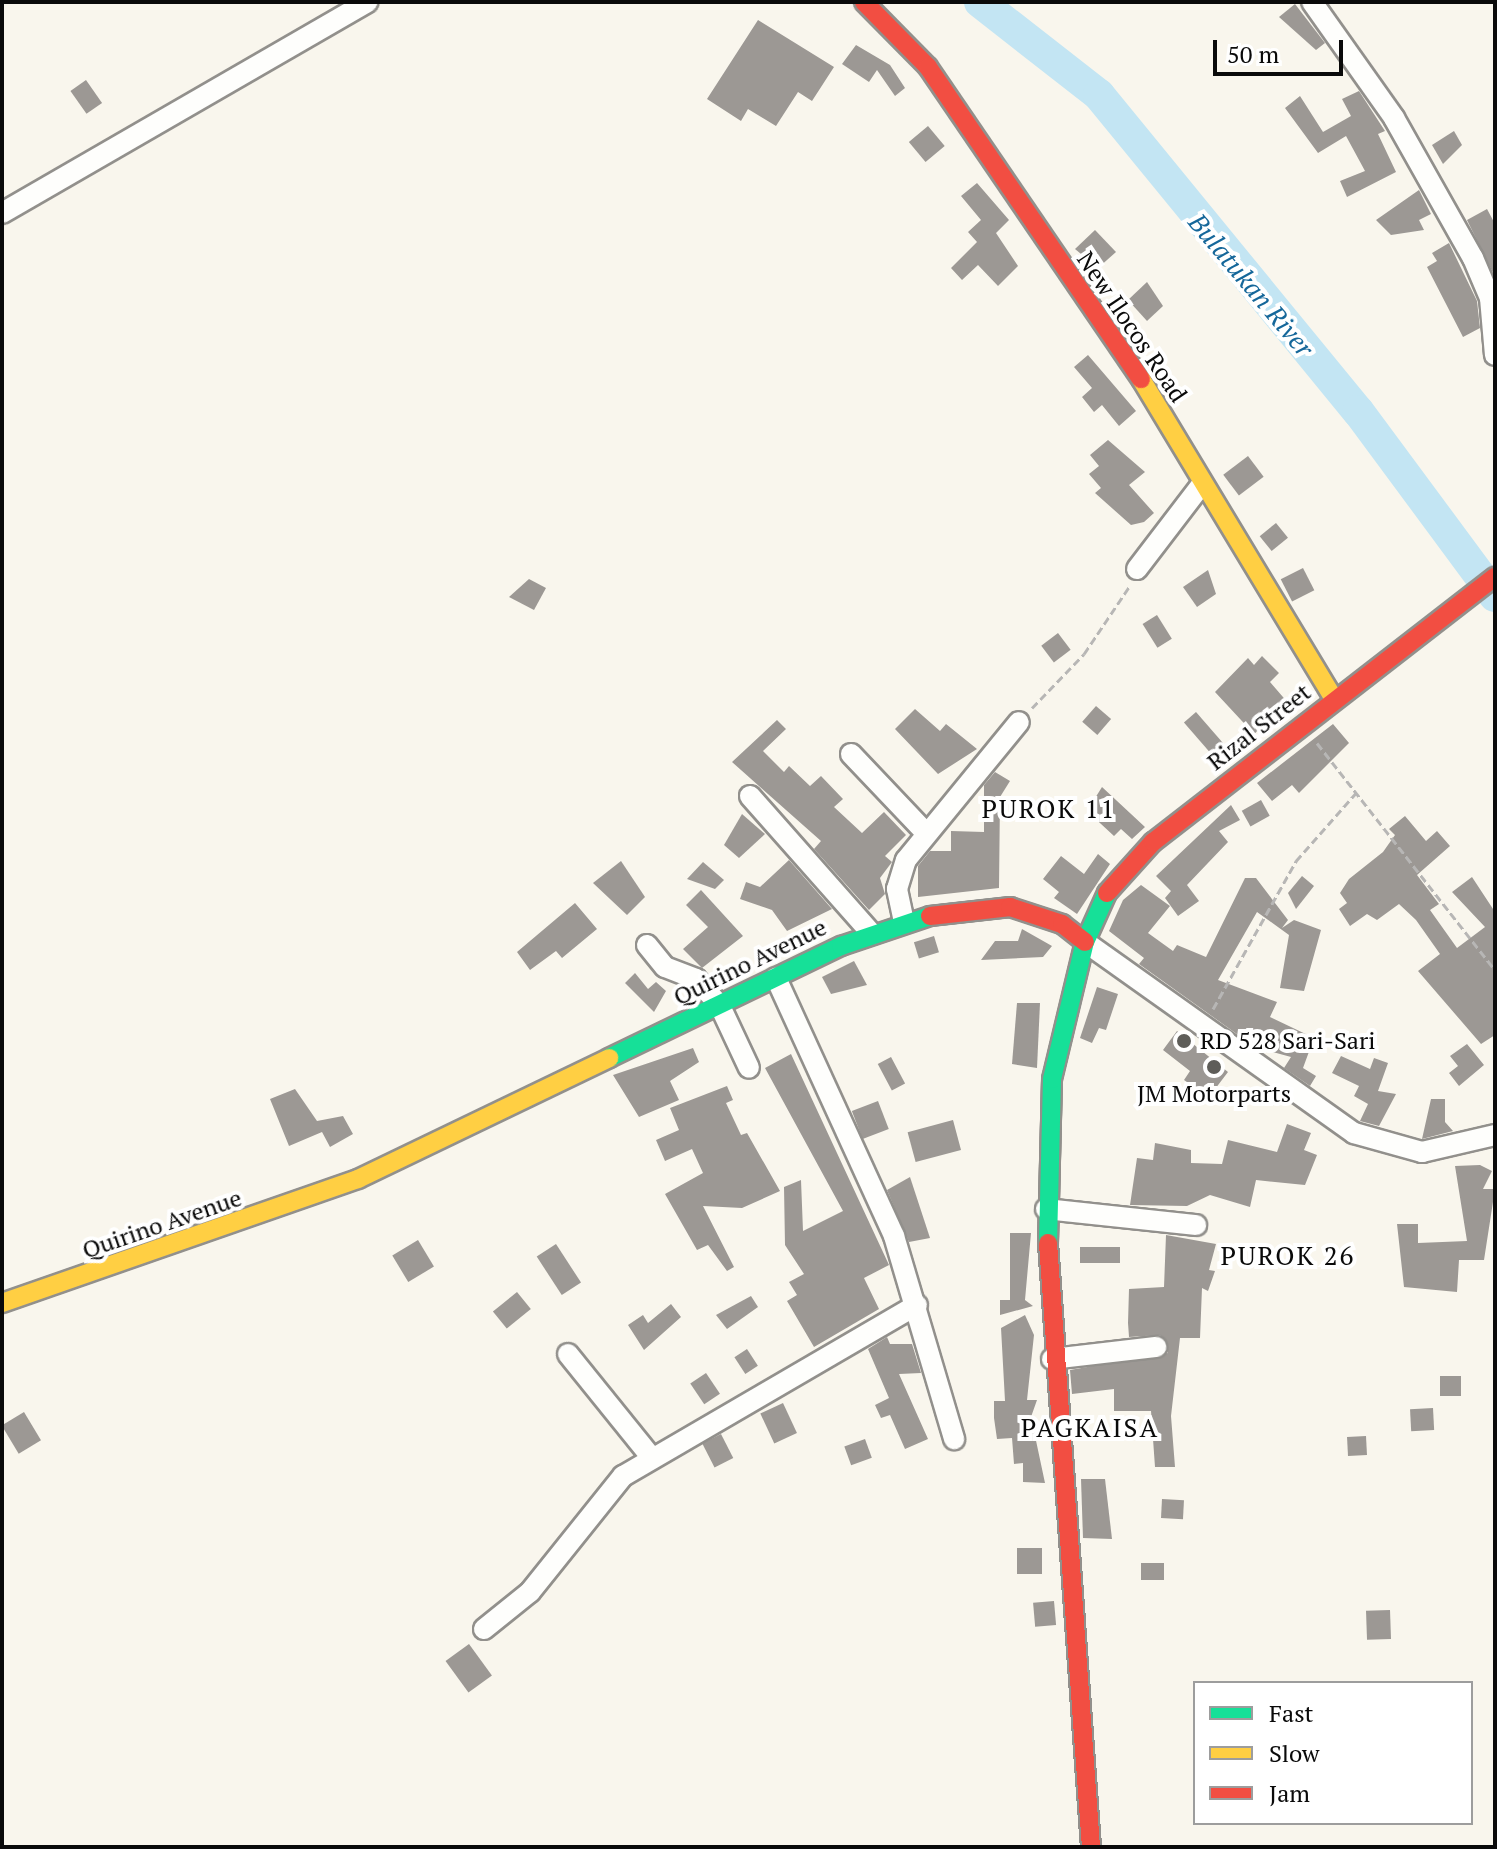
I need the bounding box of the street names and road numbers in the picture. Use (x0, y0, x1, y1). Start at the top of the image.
street label: New Ilocos Road (1071, 246, 1193, 408)
street label: Rizal Street (1202, 678, 1316, 776)
street label: Quirino Avenue (669, 912, 831, 1012)
street label: Quirino Avenue (78, 1183, 246, 1265)

